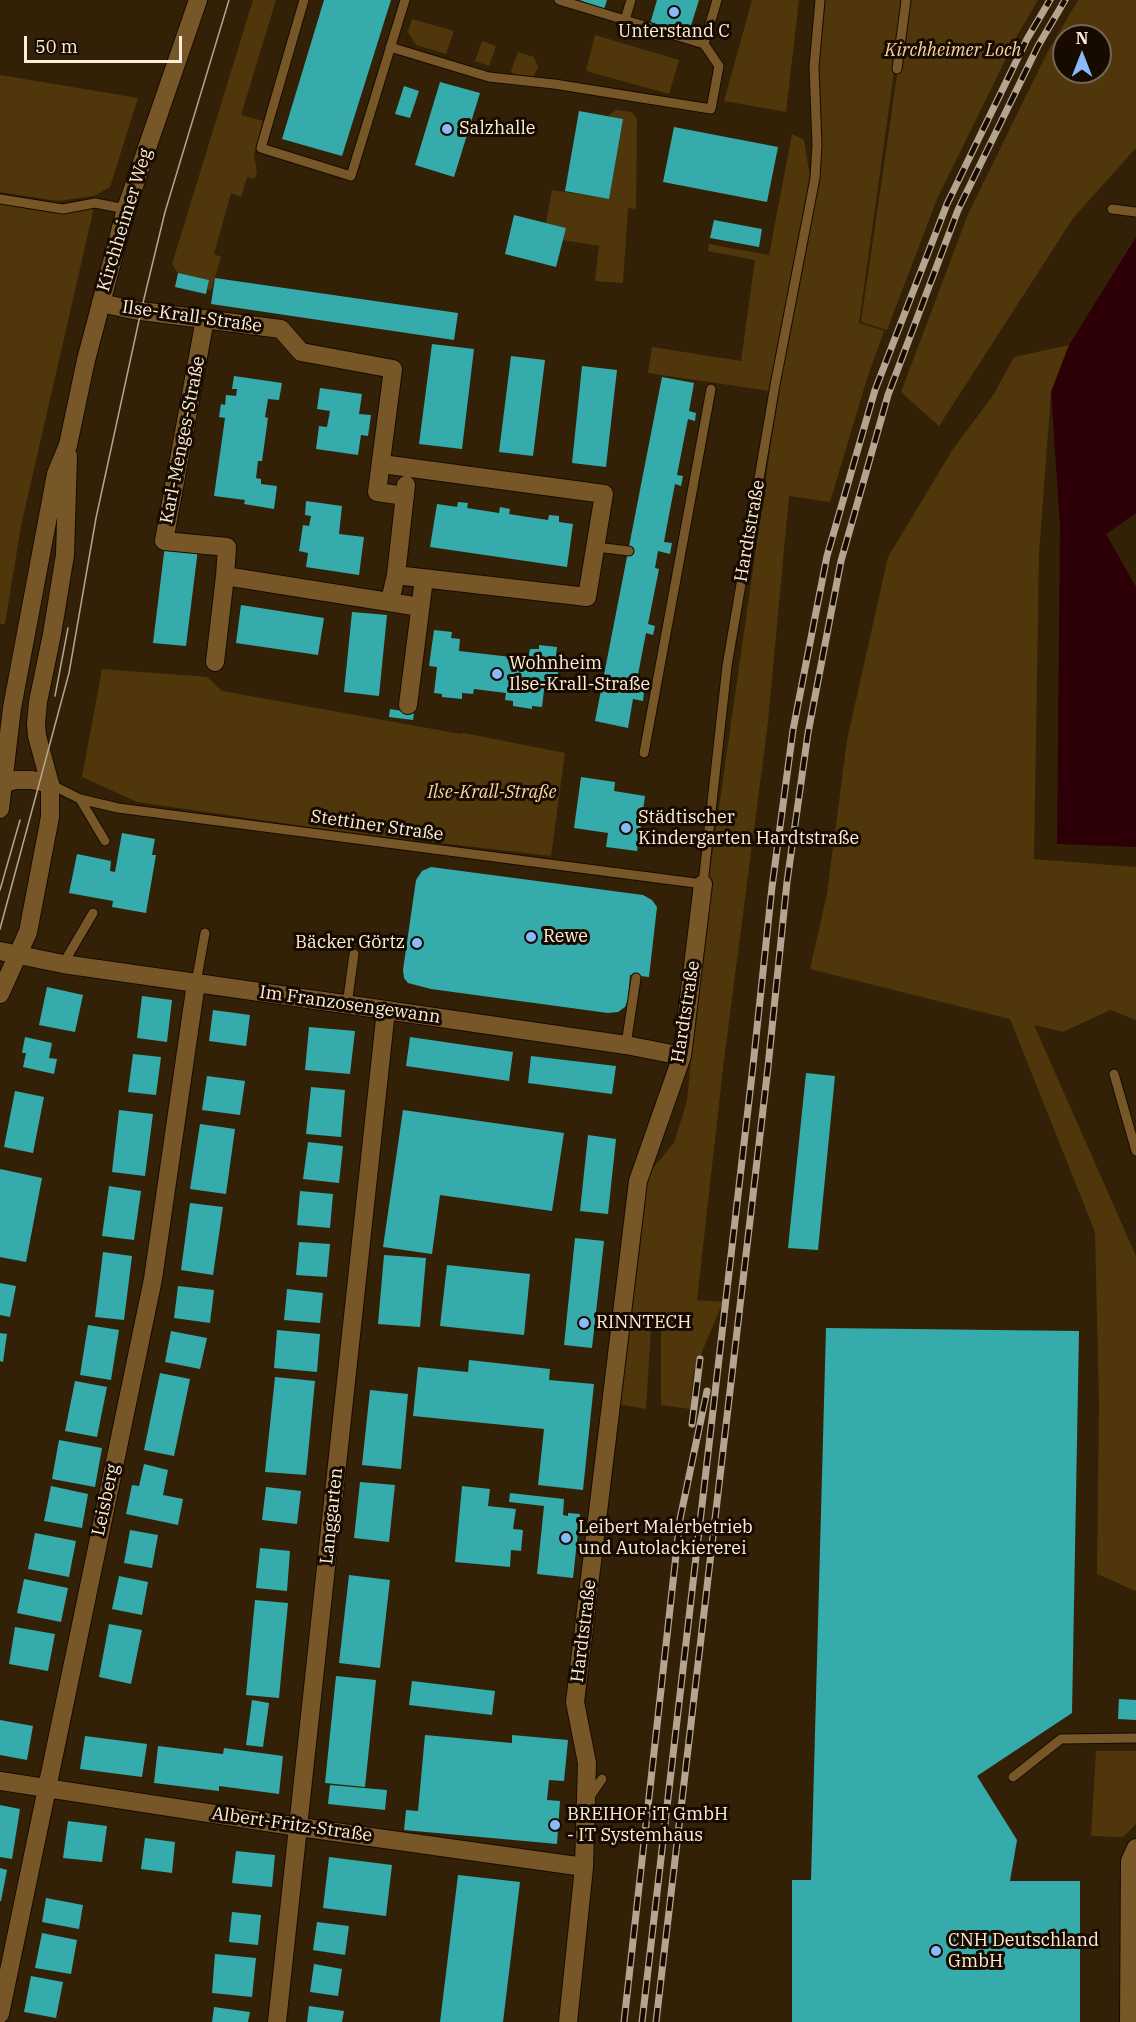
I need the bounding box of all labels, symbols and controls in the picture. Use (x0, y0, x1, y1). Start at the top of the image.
marker: Unterstand C (667, 5, 681, 19)
place label: Unterstand C (618, 21, 730, 43)
scale bar (27, 24, 184, 62)
north arrow (1052, 24, 1112, 84)
text: N (1076, 28, 1088, 48)
text: 50 m (35, 35, 78, 58)
park label: Kirchheimer Loch (884, 40, 1022, 62)
place label: Salzhalle (459, 118, 535, 140)
marker: Salzhalle (440, 122, 454, 136)
street label: Kirchheimer Weg (93, 146, 157, 294)
street label: Ilse-Krall-Straße (121, 296, 263, 338)
street label: Karl-Menges-Straße (156, 354, 210, 526)
street label: Hardtstraße (730, 478, 770, 584)
place label: Wohnheim Ilse-Krall-Straße (509, 653, 650, 696)
marker: Wohnheim Ilse-Krall-Straße (490, 667, 504, 681)
park label: Ilse-Krall-Straße (427, 782, 557, 804)
street label: Stettiner Straße (309, 806, 445, 846)
place label: Städtischer Kindergarten Hardtstraße (638, 807, 859, 850)
marker: Städtischer Kindergarten Hardtstraße (619, 821, 633, 835)
place label: Rewe (543, 926, 588, 948)
marker: Rewe (524, 930, 538, 944)
place label: Bäcker Görtz (295, 932, 405, 954)
marker: Bäcker Görtz (410, 936, 424, 950)
street label: Hardtstraße (667, 959, 705, 1065)
street label: Im Franzosengewann (258, 982, 442, 1028)
place label: RINNTECH (596, 1312, 691, 1334)
marker: RINNTECH (577, 1316, 591, 1330)
street label: Leisberg (88, 1462, 124, 1538)
street label: Langgarten (316, 1467, 348, 1565)
place label: Leibert Malerbetrieb und Autolackiererei (578, 1517, 753, 1559)
marker: Leibert Malerbetrieb und Autolackiererei (559, 1531, 573, 1545)
street label: Hardtstraße (567, 1578, 601, 1684)
street label: Albert-Fritz-Straße (210, 1803, 374, 1847)
place label: BREIHOF iT GmbH - IT Systemhaus (567, 1804, 728, 1846)
marker: BREIHOF iT GmbH - IT Systemhaus (548, 1818, 562, 1832)
place label: CNH Deutschland GmbH (948, 1930, 1099, 1972)
marker: CNH Deutschland GmbH (929, 1944, 943, 1958)

